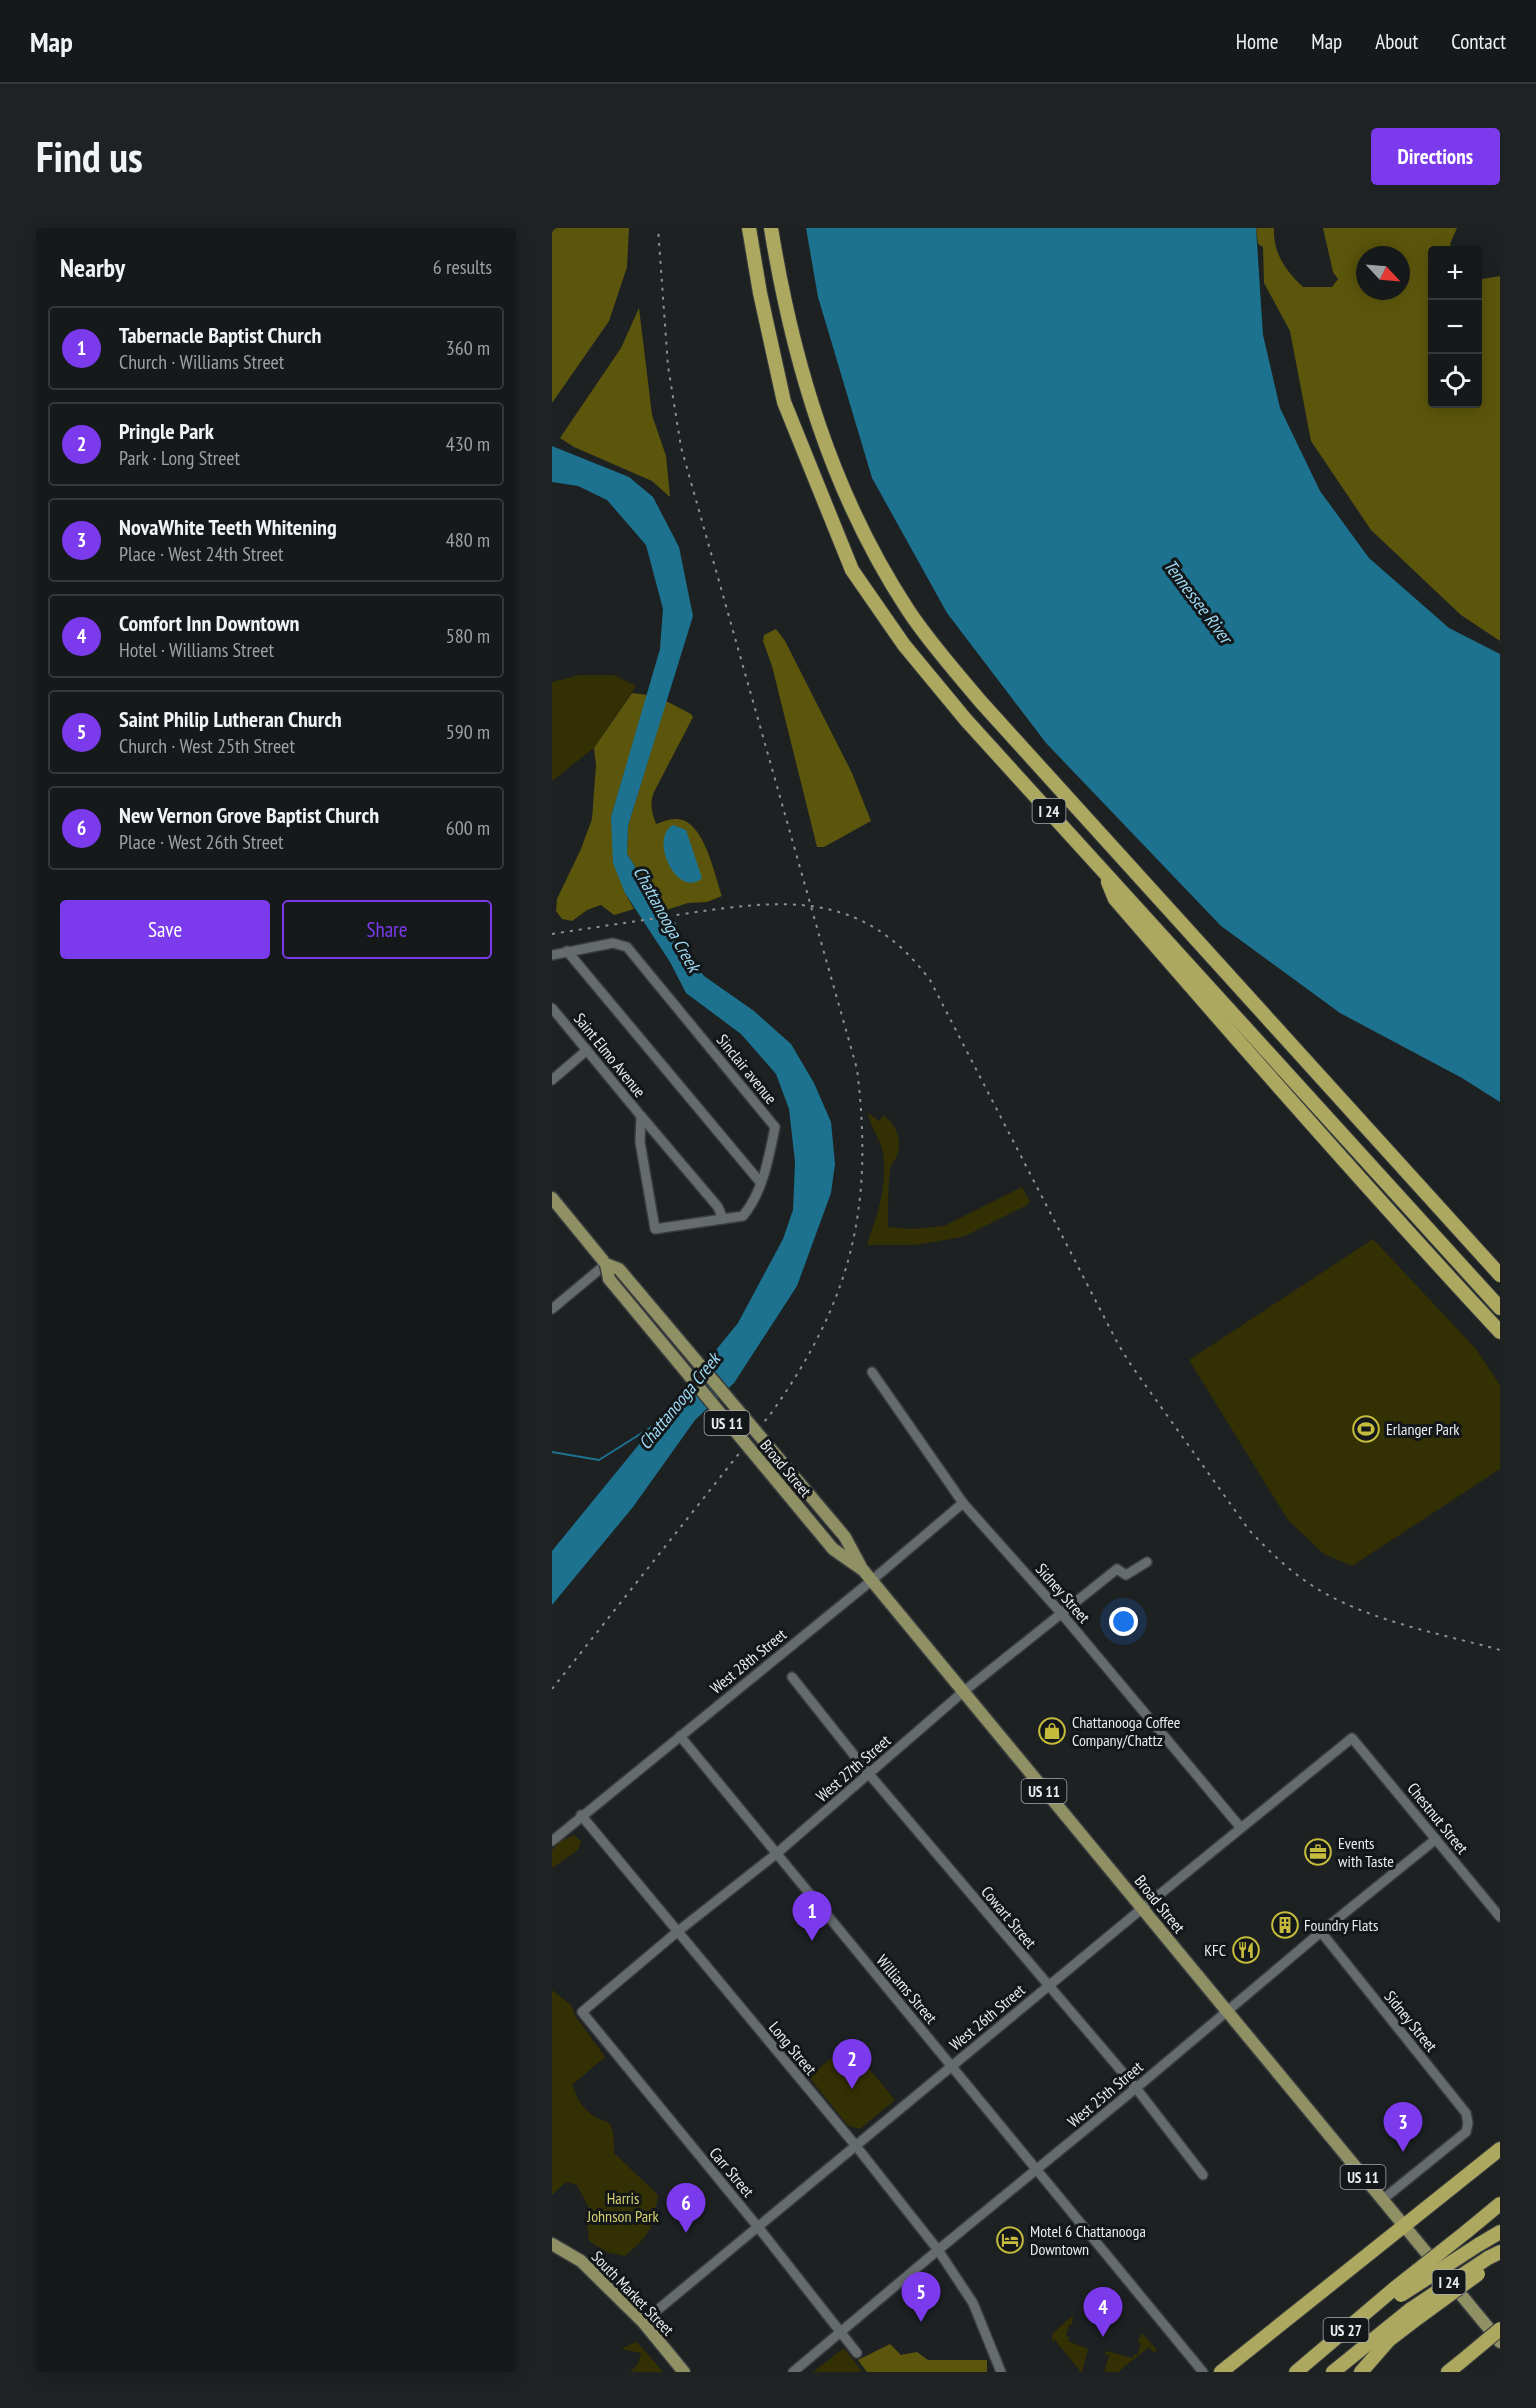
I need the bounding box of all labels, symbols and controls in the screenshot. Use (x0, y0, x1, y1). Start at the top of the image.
text: Map (30, 23, 73, 60)
text: Home (1236, 28, 1278, 55)
text: Map (1311, 28, 1342, 55)
text: About (1375, 28, 1418, 55)
text: Contact (1451, 28, 1506, 55)
button: Directions (1371, 128, 1500, 185)
text: Find us (36, 129, 143, 184)
north arrow (1356, 246, 1410, 300)
map controls (1428, 246, 1482, 408)
button: + (1428, 246, 1482, 300)
text: Nearby (60, 251, 125, 284)
text: 6 results (433, 254, 492, 280)
button: − (1428, 300, 1482, 354)
text: Tabernacle Baptist Church (119, 321, 321, 349)
text: 1 (77, 335, 86, 361)
text: 360 m (446, 335, 490, 361)
text: Church · Williams Street (119, 349, 284, 375)
button: locate (1428, 354, 1482, 408)
text: Pringle Park (119, 417, 214, 445)
text: 2 (77, 431, 86, 457)
text: 430 m (446, 431, 490, 457)
text: Park · Long Street (119, 445, 240, 471)
text: NovaWhite Teeth Whitening (119, 513, 337, 541)
text: 3 (77, 527, 86, 553)
text: 480 m (446, 527, 490, 553)
text: Place · West 24th Street (119, 541, 284, 567)
water label: Tennessee River (1159, 554, 1239, 650)
text: Comfort Inn Downtown (119, 609, 299, 637)
text: 4 (77, 623, 86, 649)
text: 580 m (446, 623, 490, 649)
text: Hotel · Williams Street (119, 637, 274, 663)
text: Saint Philip Lutheran Church (119, 705, 342, 733)
text: 5 (77, 719, 86, 745)
text: 590 m (446, 719, 490, 745)
text: Church · West 25th Street (119, 733, 295, 759)
road number: I 24 (1032, 799, 1066, 823)
text: New Vernon Grove Baptist Church (119, 801, 379, 829)
text: 6 (77, 815, 86, 841)
text: 600 m (446, 815, 490, 841)
text: Place · West 26th Street (119, 829, 284, 855)
water label: Chattanooga Creek (628, 862, 706, 978)
button: Save (60, 900, 270, 959)
button: Share (282, 900, 492, 959)
street label: Saint Elmo Avenue (570, 1009, 650, 1101)
street label: Sinclair avenue (713, 1030, 781, 1108)
water label: Chattanooga Creek (633, 1347, 726, 1454)
road number: US 11 (704, 1411, 750, 1435)
sports icon: Erlanger Park (1351, 1414, 1381, 1444)
place label: Erlanger Park (1386, 1419, 1460, 1439)
street label: Broad Street (756, 1435, 816, 1501)
street label: Sidney Street (1032, 1559, 1095, 1627)
your location (1109, 1607, 1138, 1636)
street label: West 28th Street (706, 1624, 791, 1698)
place label: Chattanooga Coffee Company/Chattz (1072, 1712, 1180, 1750)
shop icon: Chattanooga Coffee Company/Chattz (1037, 1716, 1067, 1746)
street label: West 27th Street (812, 1730, 895, 1806)
street label: Chestnut Street (1403, 1778, 1473, 1858)
road number: US 11 (1022, 1779, 1066, 1803)
place label: Events with Taste (1338, 1833, 1394, 1871)
office icon: Events with Taste (1303, 1837, 1333, 1867)
street label: Broad Street (1131, 1871, 1190, 1937)
street label: Cowart Street (977, 1882, 1041, 1953)
pin: 1 (792, 1892, 832, 1941)
building icon: Foundry Flats (1270, 1910, 1300, 1940)
place label: Foundry Flats (1304, 1915, 1378, 1935)
restaurant icon: KFC (1231, 1935, 1261, 1965)
place label: KFC (1204, 1940, 1226, 1960)
street label: Williams Street (872, 1950, 942, 2028)
street label: West 26th Street (945, 1979, 1029, 2054)
street label: Sidney Street (1380, 1986, 1442, 2056)
street label: Long Street (765, 2017, 821, 2079)
pin: 2 (832, 2040, 872, 2089)
street label: West 25th Street (1063, 2056, 1147, 2131)
pin: 3 (1384, 2102, 1422, 2152)
street label: Carr Street (705, 2143, 759, 2201)
road number: US 11 (1340, 2165, 1386, 2189)
pin: 6 (666, 2184, 706, 2233)
park label: Harris Johnson Park (586, 2188, 659, 2226)
place label: Motel 6 Chattanooga Downtown (1030, 2221, 1146, 2259)
hotel icon: Motel 6 Chattanooga Downtown (995, 2225, 1025, 2255)
street label: South Market Street (588, 2246, 679, 2340)
road number: I 24 (1432, 2270, 1466, 2294)
pin: 5 (902, 2272, 940, 2322)
pin: 4 (1084, 2288, 1122, 2337)
road number: US 27 (1324, 2318, 1368, 2342)

